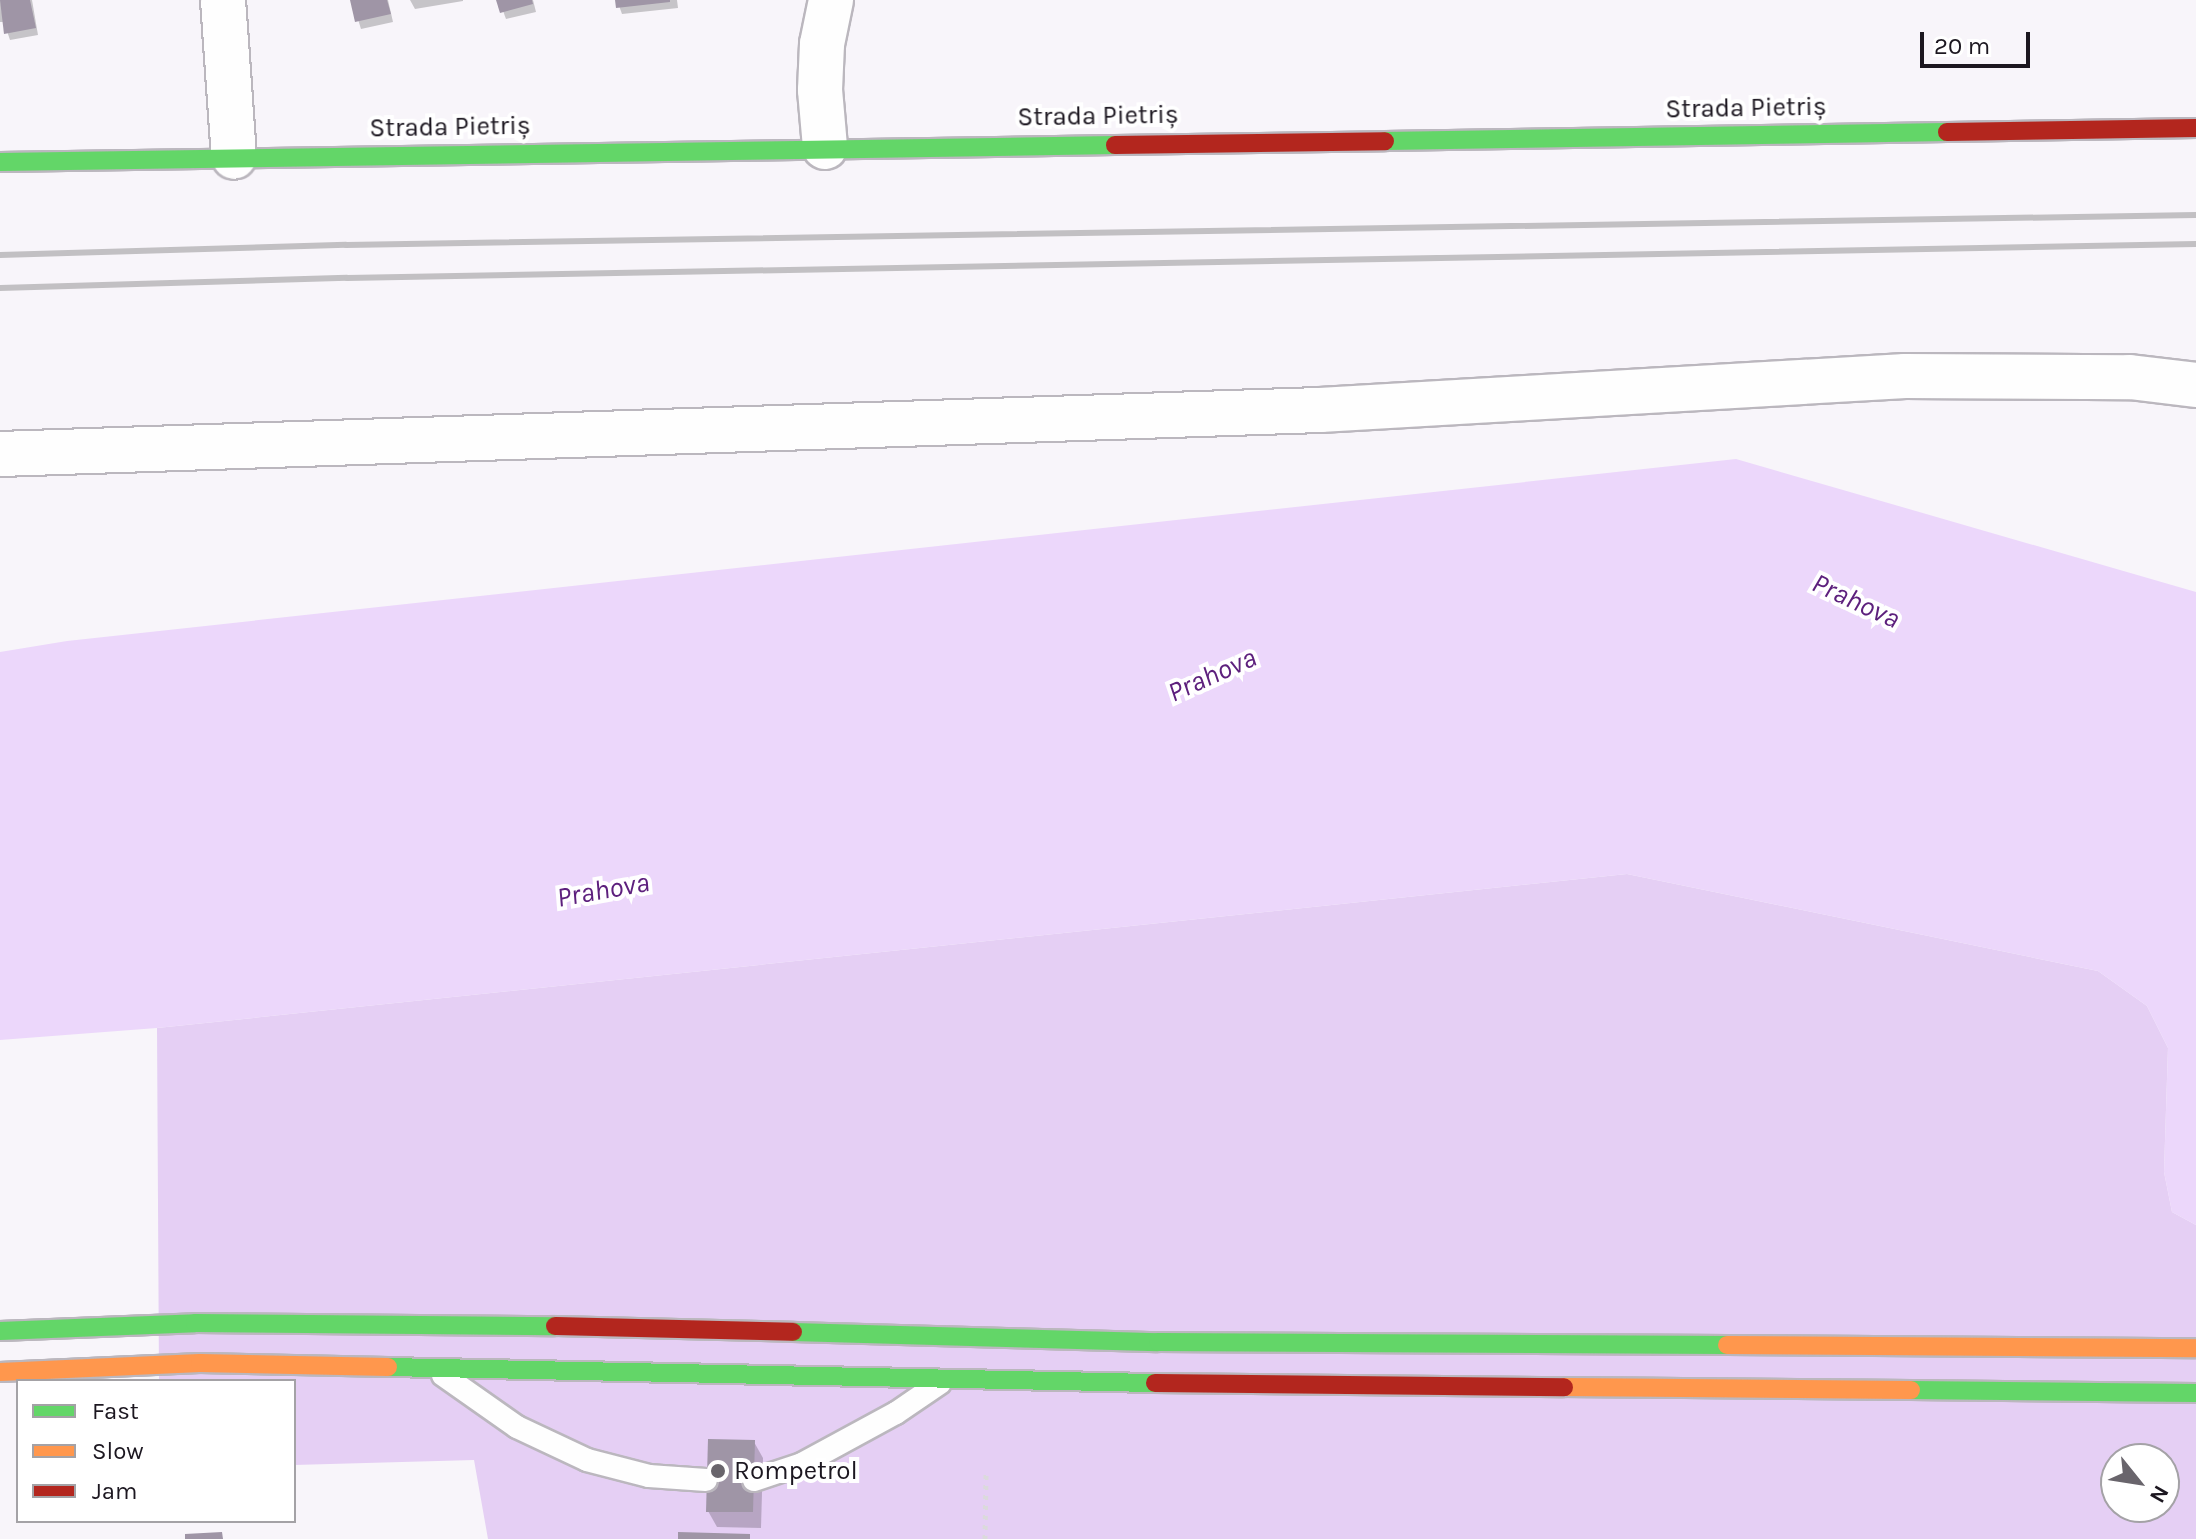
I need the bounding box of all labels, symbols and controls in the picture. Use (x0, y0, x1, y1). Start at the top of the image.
scale bar (1924, 16, 2034, 66)
text: 20 m (1934, 32, 1990, 60)
street label: Strada Pietriș (1665, 91, 1827, 125)
street label: Strada Pietriș (1017, 99, 1179, 133)
street label: Strada Pietriș (369, 110, 531, 144)
water label: Prahova (1807, 566, 1905, 636)
water label: Prahova (1162, 641, 1262, 709)
water label: Prahova (554, 865, 652, 915)
legend (16, 1379, 296, 1523)
text: Fast (92, 1397, 139, 1425)
text: Slow (92, 1437, 144, 1465)
north arrow (2100, 1443, 2180, 1523)
place label: Rompetrol (734, 1455, 858, 1487)
marker: Rompetrol (709, 1462, 727, 1480)
text: Jam (92, 1477, 137, 1505)
text: N (2144, 1481, 2174, 1507)

